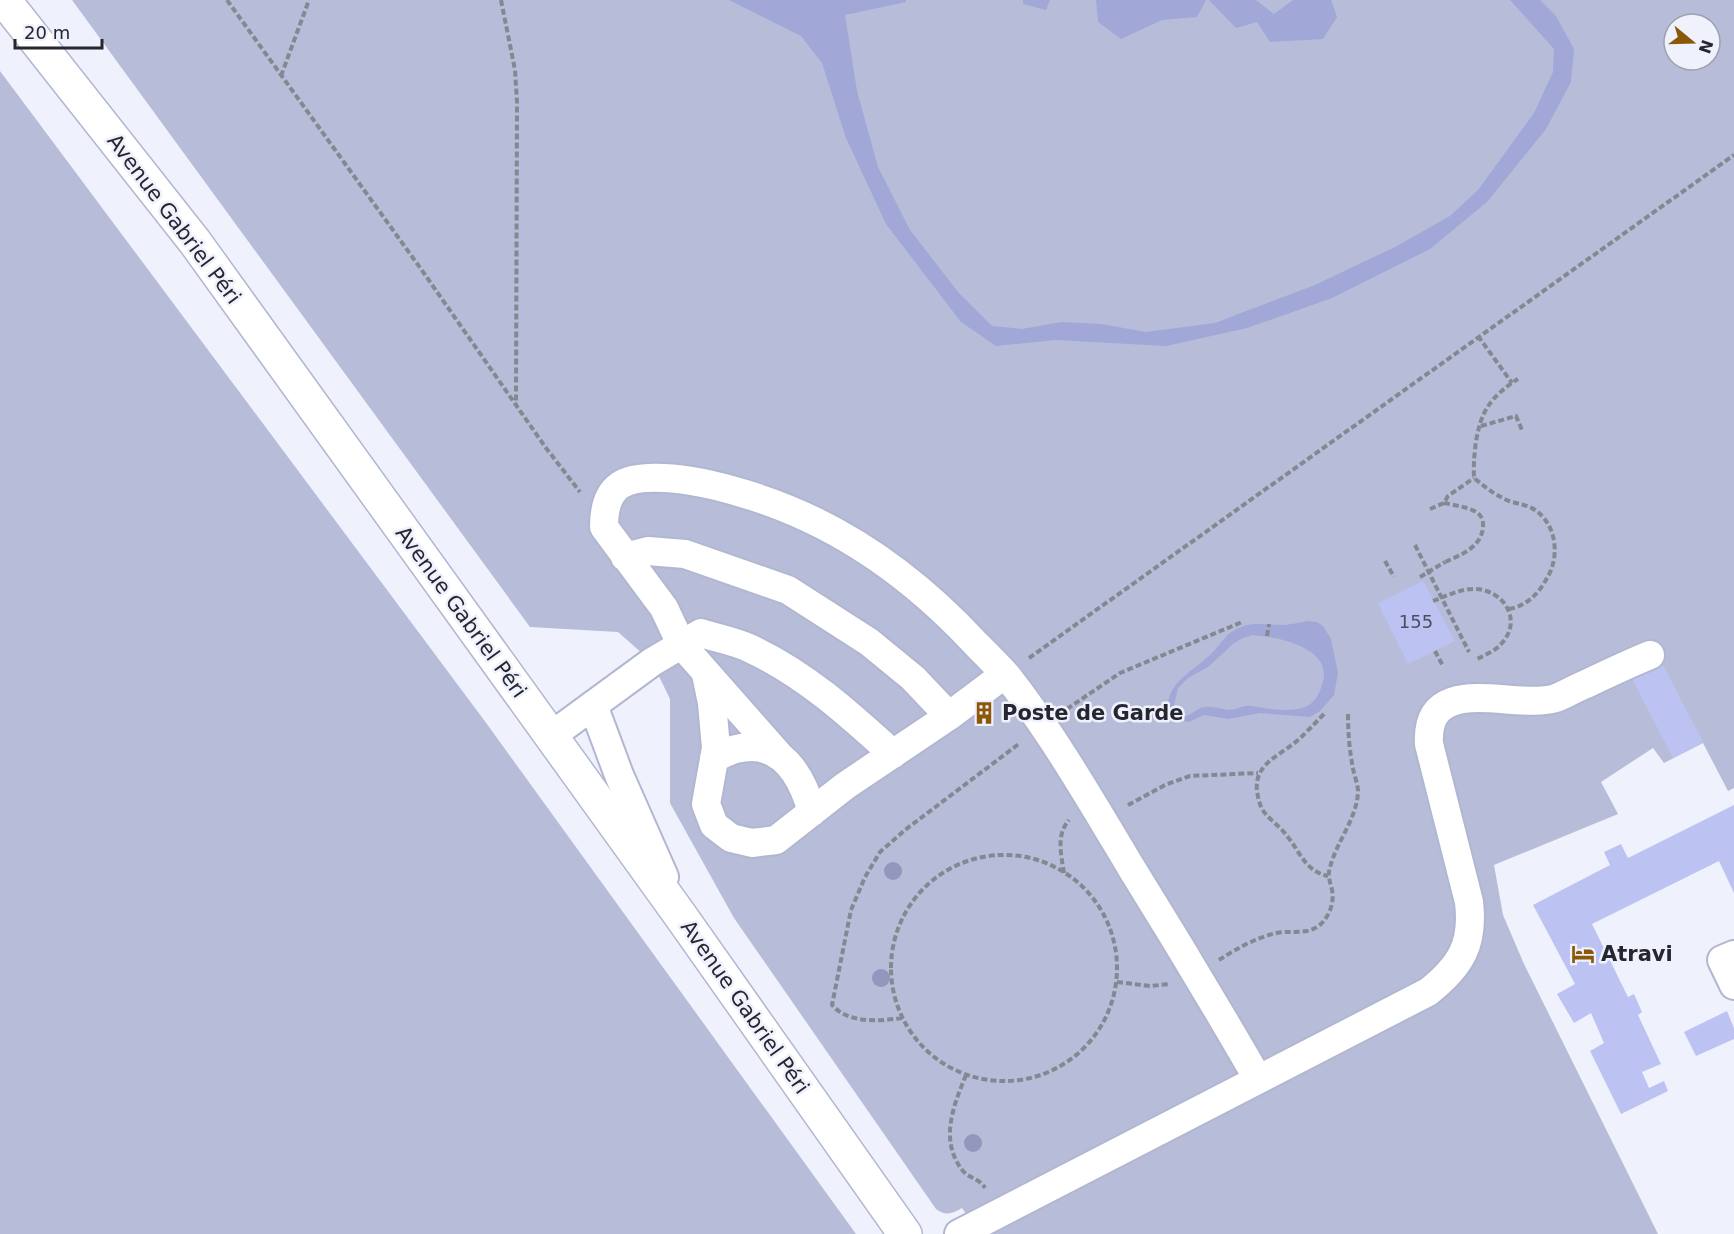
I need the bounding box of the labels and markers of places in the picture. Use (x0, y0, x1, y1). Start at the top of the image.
building icon: Poste de Garde (971, 700, 997, 726)
place label: Poste de Garde (1002, 701, 1184, 725)
hotel icon: Atravi (1570, 941, 1596, 967)
place label: Atravi (1601, 942, 1673, 966)

